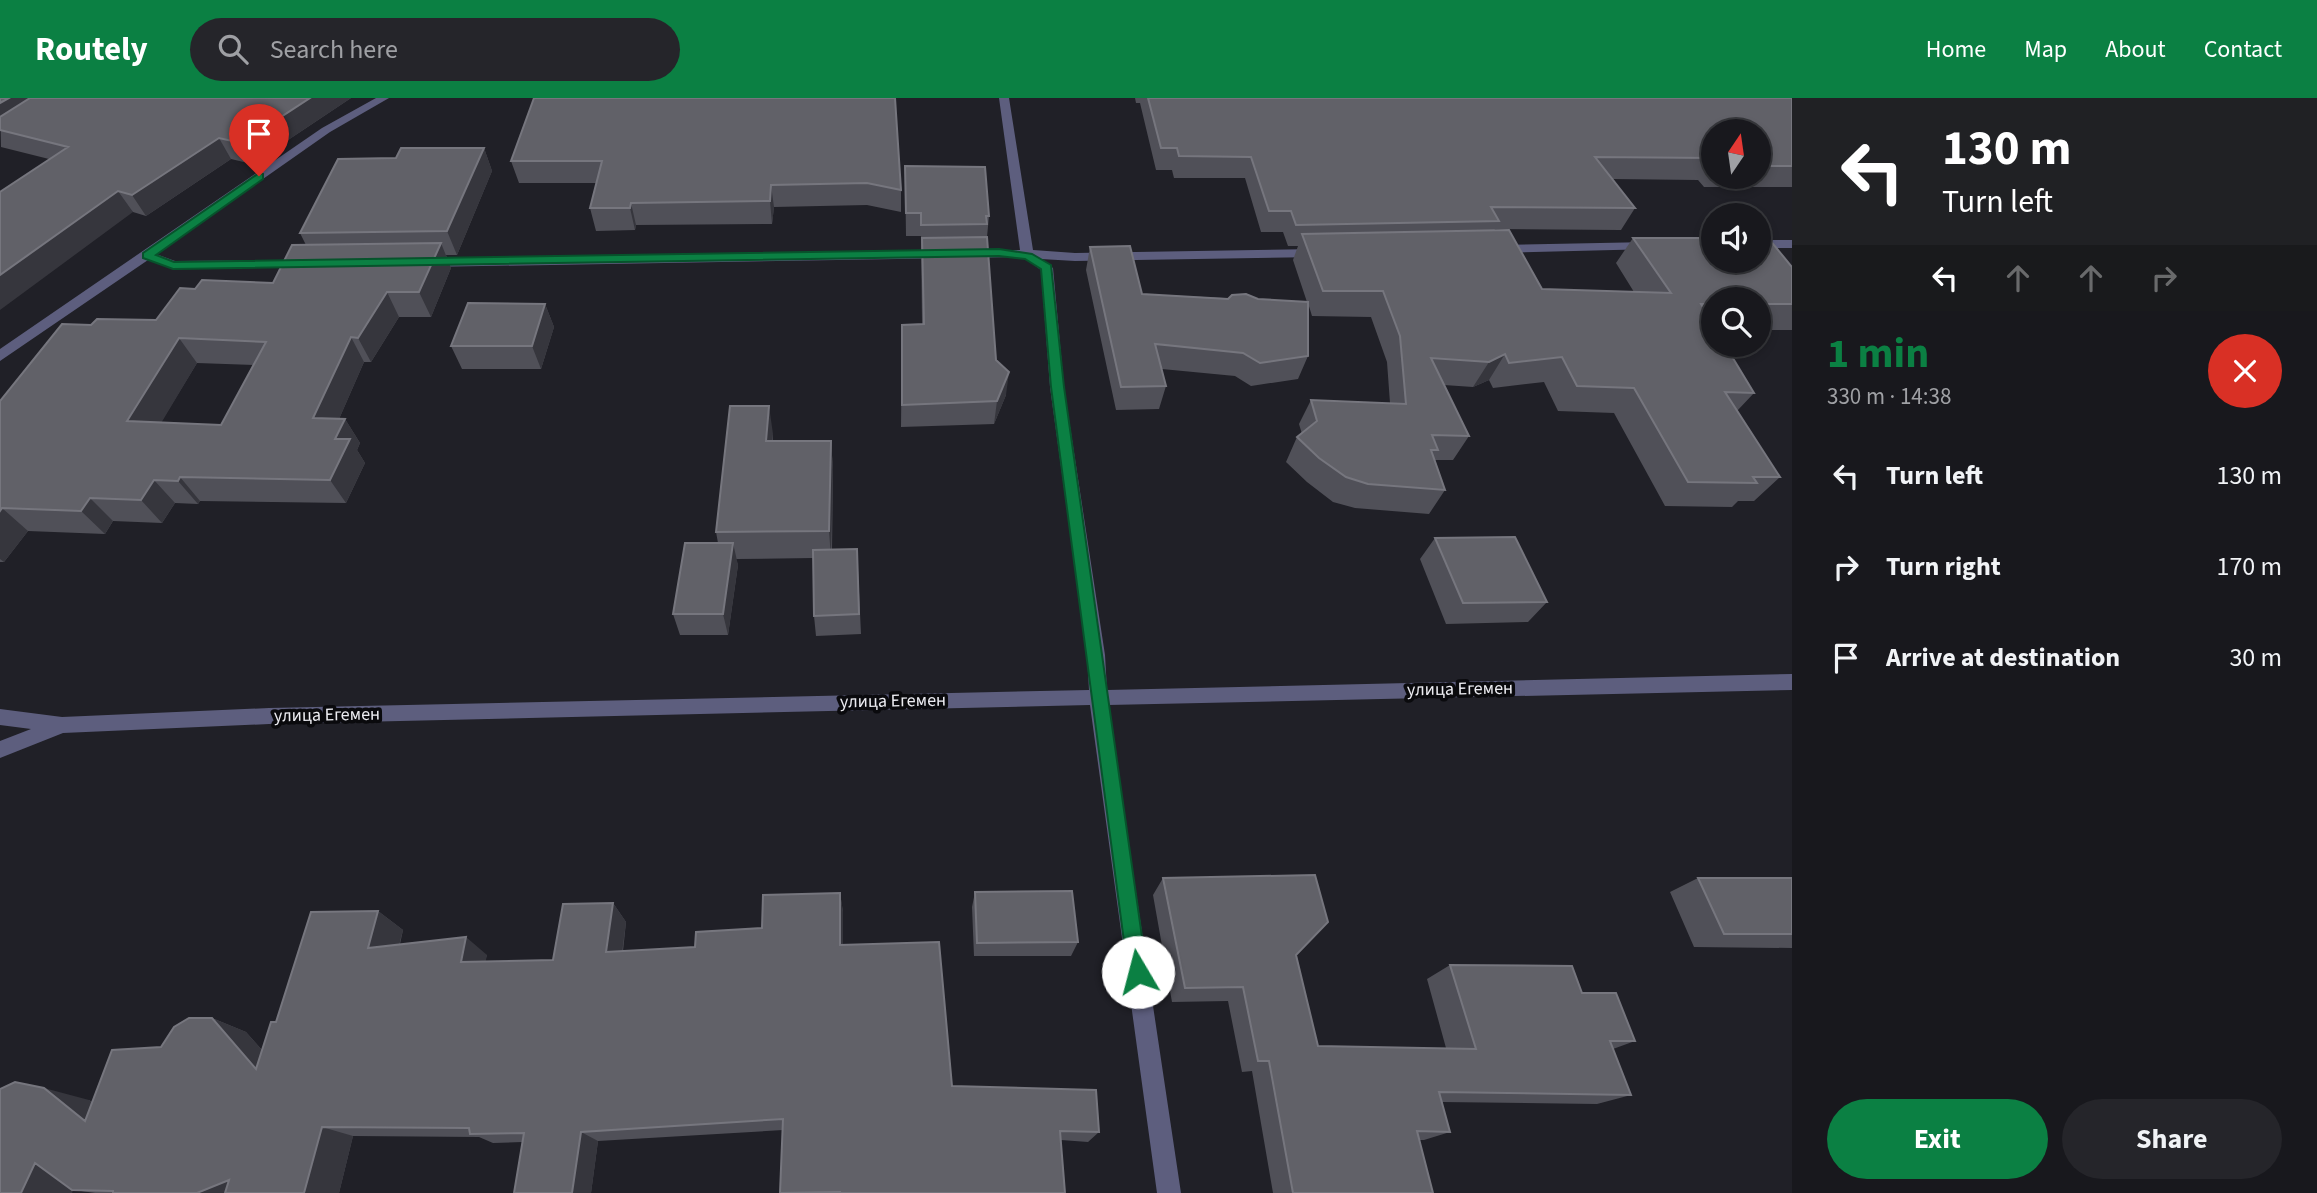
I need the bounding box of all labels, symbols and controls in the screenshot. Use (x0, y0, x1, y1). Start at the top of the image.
search box (190, 18, 680, 81)
text: Routely (35, 26, 148, 73)
icon: search (214, 30, 252, 68)
text: Search here (270, 31, 398, 68)
text: Home (1926, 32, 1986, 67)
text: Map (2024, 32, 2067, 67)
text: About (2105, 32, 2166, 67)
text: Contact (2204, 32, 2282, 67)
pin (229, 104, 289, 176)
text: 130 m (1942, 114, 2071, 184)
icon: arrive (240, 115, 278, 153)
north arrow (1701, 119, 1771, 189)
map controls (1701, 119, 1771, 357)
icon: left (1827, 126, 1918, 217)
text: Turn left (1942, 179, 2053, 225)
button: sound (1701, 203, 1771, 273)
icon: left (1926, 259, 1964, 297)
icon: ahead (1999, 259, 2037, 297)
icon: ahead (2072, 259, 2110, 297)
icon: right (2145, 259, 2183, 297)
button: search (1701, 287, 1771, 357)
text: 1 min (1827, 324, 1929, 384)
button: close (2208, 334, 2282, 408)
text: 330 m · 14:38 (1827, 380, 1951, 413)
icon: left (1827, 457, 1865, 495)
text: Turn left (1886, 457, 1983, 494)
text: 130 m (2216, 457, 2282, 494)
icon: right (1827, 548, 1865, 586)
text: Turn right (1886, 548, 2001, 585)
text: 170 m (2216, 548, 2282, 585)
icon: arrive (1827, 639, 1865, 677)
text: Arrive at destination (1886, 639, 2120, 676)
text: 30 m (2229, 639, 2282, 676)
street label: улица Егемен (1407, 676, 1513, 702)
street label: улица Егемен (840, 688, 946, 714)
street label: улица Егемен (274, 702, 380, 728)
position arrow (1101, 935, 1175, 1009)
button: Exit (1827, 1099, 2048, 1179)
button: Share (2062, 1099, 2282, 1179)

